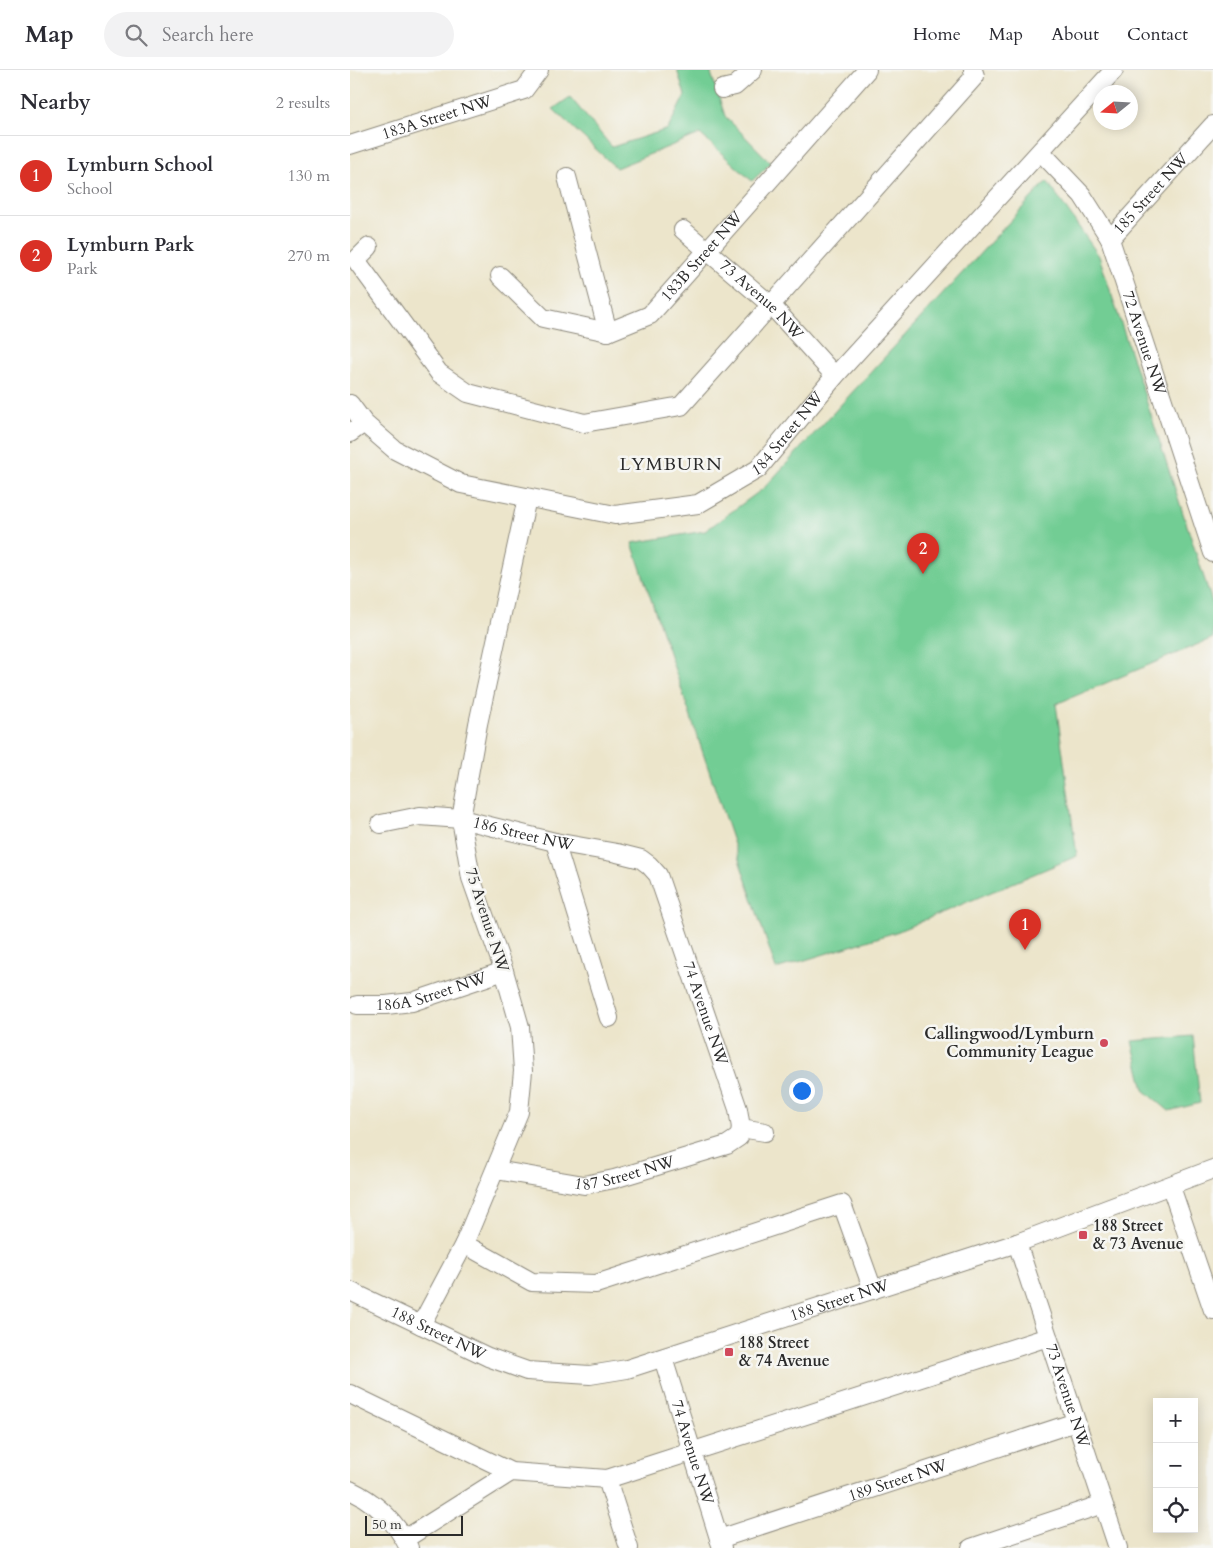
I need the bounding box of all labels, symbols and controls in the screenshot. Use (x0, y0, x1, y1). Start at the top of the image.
search box (104, 12, 454, 57)
text: Map (25, 18, 74, 51)
icon: search (122, 21, 150, 49)
text: Search here (162, 22, 254, 48)
text: Home (913, 22, 961, 47)
text: Map (989, 22, 1023, 47)
text: About (1051, 22, 1099, 47)
text: Contact (1127, 22, 1188, 47)
north arrow (1093, 85, 1138, 130)
text: Nearby (20, 88, 91, 117)
street label: 183A Street NW (379, 90, 495, 145)
text: 2 results (276, 92, 330, 114)
street label: 185 Street NW (1108, 148, 1194, 239)
text: Lymburn School (67, 152, 213, 178)
text: 1 (32, 165, 40, 187)
text: 130 m (288, 165, 330, 187)
text: School (67, 178, 112, 200)
street label: 183B Street NW (656, 206, 748, 306)
text: Lymburn Park (67, 232, 194, 258)
text: 2 (32, 245, 40, 267)
text: 270 m (288, 245, 330, 267)
street label: 73 Avenue NW (715, 255, 809, 345)
text: Park (67, 258, 98, 280)
street label: 72 Avenue NW (1117, 288, 1172, 398)
street label: 184 Street NW (747, 387, 829, 481)
district label: LYMBURN (619, 452, 723, 477)
pin: 2 (907, 533, 939, 574)
street label: 186 Street NW (471, 811, 576, 856)
street label: 75 Avenue NW (460, 865, 514, 975)
pin: 1 (1009, 909, 1041, 950)
street label: 74 Avenue NW (677, 959, 733, 1068)
street label: 186A Street NW (376, 967, 490, 1016)
place label: Callingwood/Lymburn Community League (924, 1023, 1095, 1063)
marker: Callingwood/Lymburn Community League (1098, 1037, 1110, 1049)
your location (789, 1078, 815, 1104)
street label: 187 Street NW (572, 1150, 677, 1196)
place label: 188 Street & 73 Avenue (1093, 1215, 1184, 1255)
marker: 188 Street & 73 Avenue (1077, 1229, 1089, 1241)
street label: 188 Street NW (787, 1274, 892, 1327)
street label: 188 Street NW (387, 1301, 490, 1366)
place label: 188 Street & 74 Avenue (739, 1332, 830, 1372)
street label: 73 Avenue NW (1040, 1341, 1095, 1451)
marker: 188 Street & 74 Avenue (723, 1346, 735, 1358)
street label: 74 Avenue NW (666, 1398, 719, 1508)
map controls (1153, 1398, 1198, 1533)
button: + (1153, 1398, 1198, 1443)
button: − (1153, 1443, 1198, 1488)
street label: 189 Street NW (845, 1454, 950, 1507)
button: locate (1153, 1488, 1198, 1533)
scale bar (365, 1513, 462, 1536)
text: 50 m (372, 1515, 402, 1534)

